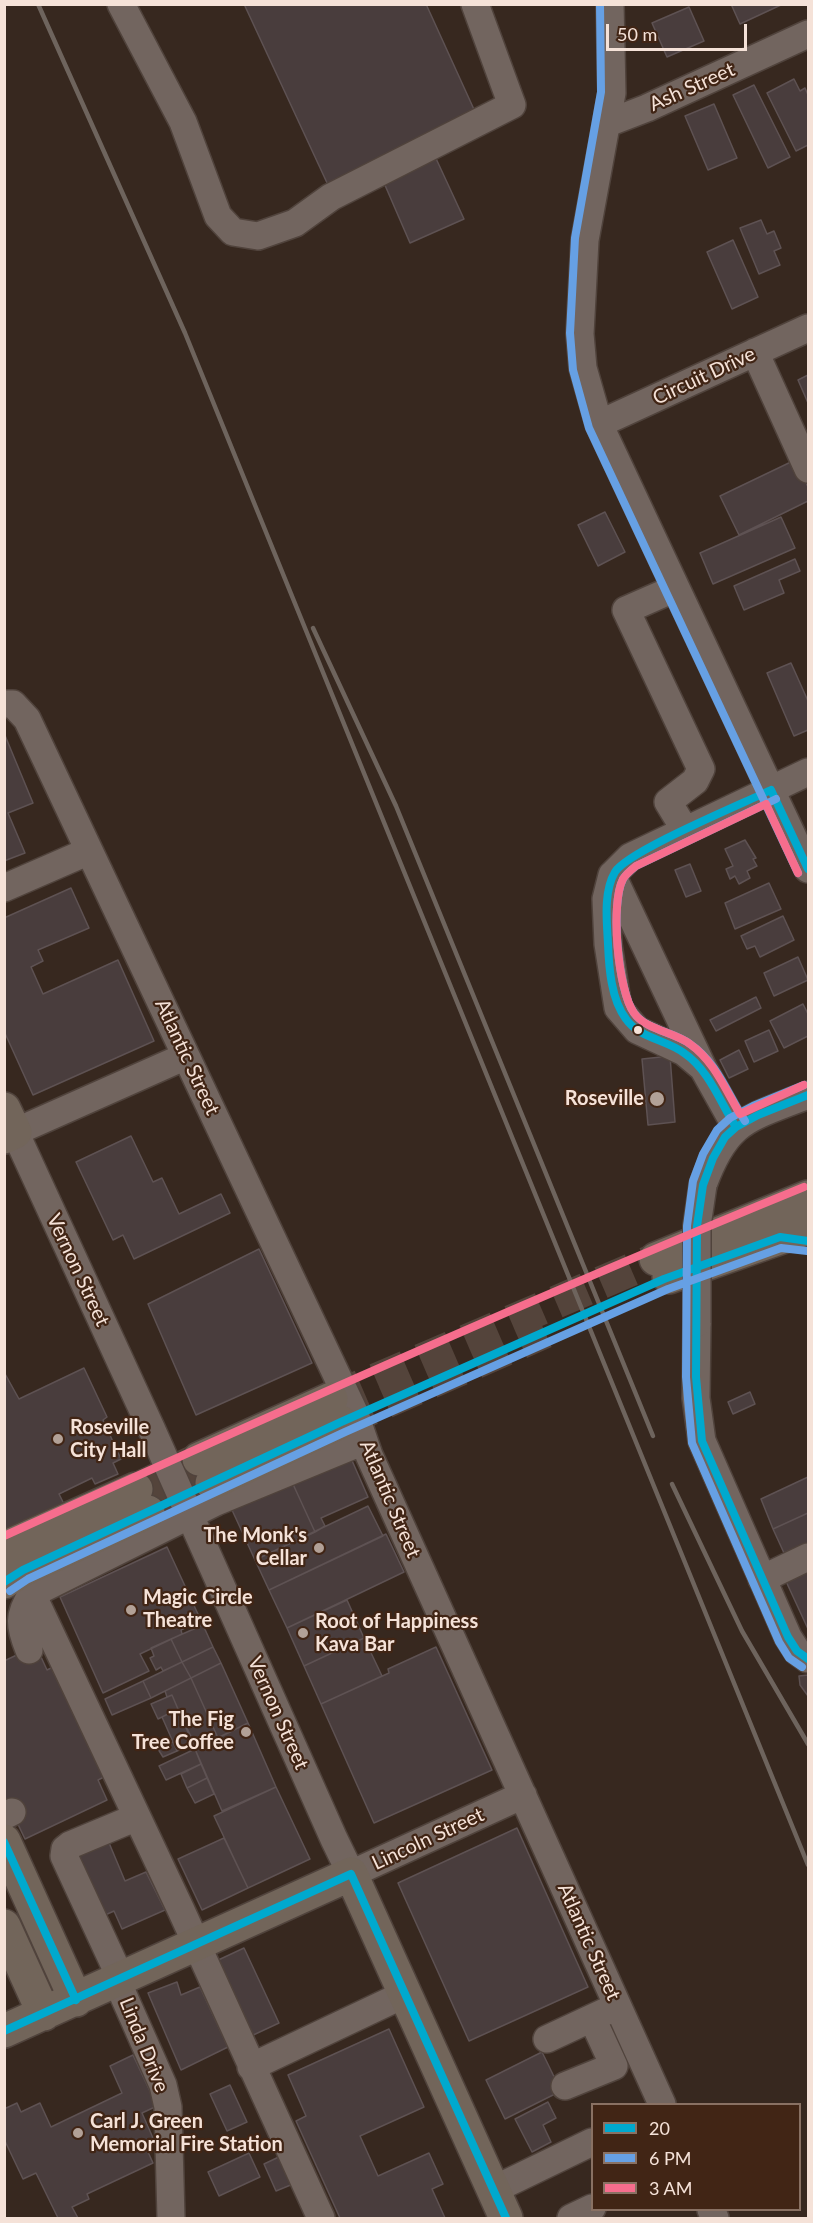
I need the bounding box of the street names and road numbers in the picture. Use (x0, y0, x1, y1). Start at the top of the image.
street label: Ash Street (645, 58, 739, 116)
street label: Circuit Drive (649, 342, 759, 410)
street label: Atlantic Street (150, 995, 224, 1119)
street label: Vernon Street (41, 1210, 115, 1330)
street label: Atlantic Street (354, 1437, 426, 1561)
street label: Vernon Street (242, 1653, 314, 1773)
street label: Lincoln Street (368, 1803, 488, 1875)
street label: Atlantic Street (553, 1880, 625, 2004)
street label: Linda Drive (114, 1994, 174, 2096)

